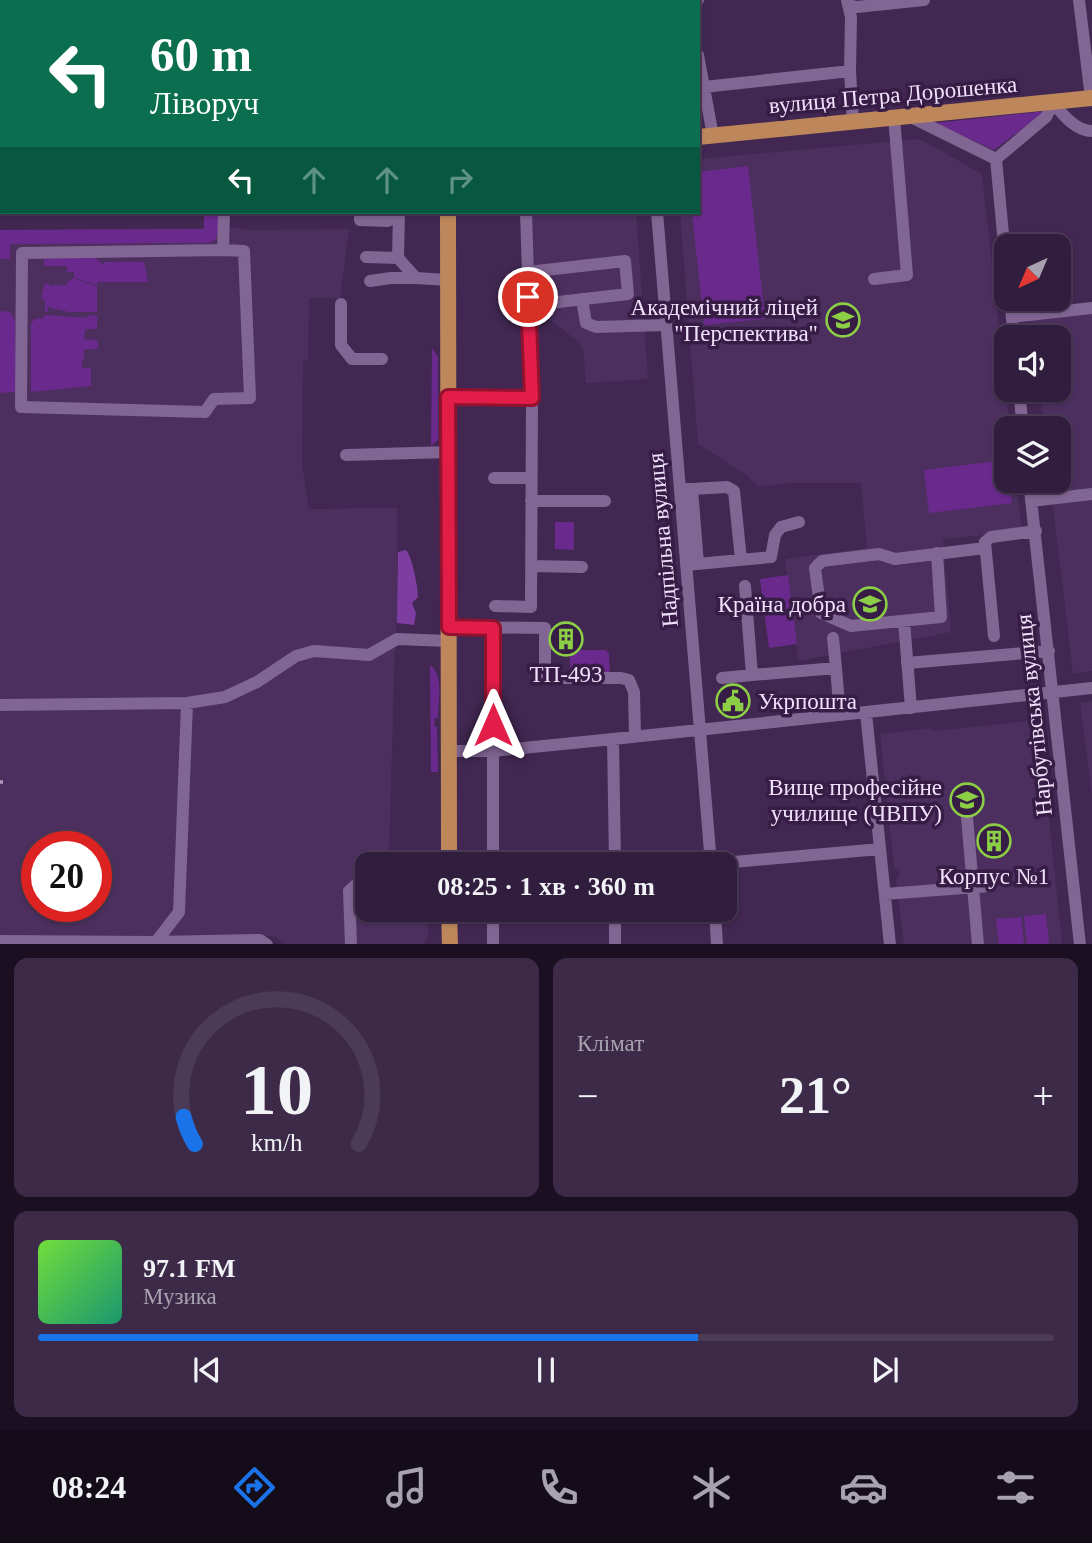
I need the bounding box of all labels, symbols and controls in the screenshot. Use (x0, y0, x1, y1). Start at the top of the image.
text: 60 m (150, 27, 252, 82)
icon: left (35, 28, 126, 119)
street label: вулиця Петра Дорошенка (768, 72, 1018, 118)
text: Ліворуч (150, 85, 259, 121)
icon: left (222, 161, 260, 199)
icon: ahead (295, 161, 333, 199)
icon: ahead (368, 161, 406, 199)
icon: right (441, 161, 479, 199)
north arrow (994, 234, 1071, 312)
map controls (994, 234, 1071, 493)
pin (498, 267, 558, 327)
icon: arrive (509, 278, 547, 316)
place label: Академічний ліцей "Перспектива" (631, 295, 818, 346)
school or university icon: Академічний ліцей "Перспектива" (824, 301, 862, 339)
button: sound (994, 325, 1071, 402)
button: layers (994, 416, 1071, 493)
street label: Надпільна вулиця (643, 451, 683, 628)
school or university icon: Країна добра (851, 585, 889, 623)
place label: Країна добра (718, 592, 846, 617)
street label: Нарбутівська вулиця (1011, 613, 1057, 817)
building icon: ТП-493 (547, 620, 585, 658)
place label: ТП-493 (530, 662, 602, 687)
public building icon: Укрпошта (714, 682, 752, 720)
position arrow (456, 688, 530, 762)
place label: Укрпошта (758, 689, 857, 714)
place label: Вище професійне училище (ЧВПУ) (768, 775, 942, 826)
school or university icon: Вище професійне училище (ЧВПУ) (948, 781, 986, 819)
building icon: Корпус №1 (975, 822, 1013, 860)
speed limit sign: 20 (21, 831, 112, 922)
place label: Корпус №1 (939, 864, 1049, 889)
text: 08:25 · 1 хв · 360 m (437, 872, 655, 901)
text: Клімат (577, 1031, 644, 1056)
text: 10 (240, 1049, 313, 1130)
text: 21° (779, 1067, 852, 1124)
text: − (577, 1075, 598, 1117)
text: + (1033, 1075, 1054, 1117)
text: km/h (251, 1128, 303, 1155)
text: 97.1 FM (143, 1254, 235, 1283)
text: Музика (143, 1284, 217, 1309)
icon: previous (188, 1351, 226, 1389)
icon: pause (527, 1351, 565, 1389)
icon: next (866, 1351, 904, 1389)
icon: directions (230, 1463, 279, 1512)
icon: music (382, 1463, 431, 1512)
icon: phone (534, 1463, 583, 1512)
icon: climate (687, 1463, 736, 1512)
icon: car (839, 1463, 888, 1512)
icon: filters (991, 1463, 1040, 1512)
text: 08:24 (52, 1469, 126, 1505)

